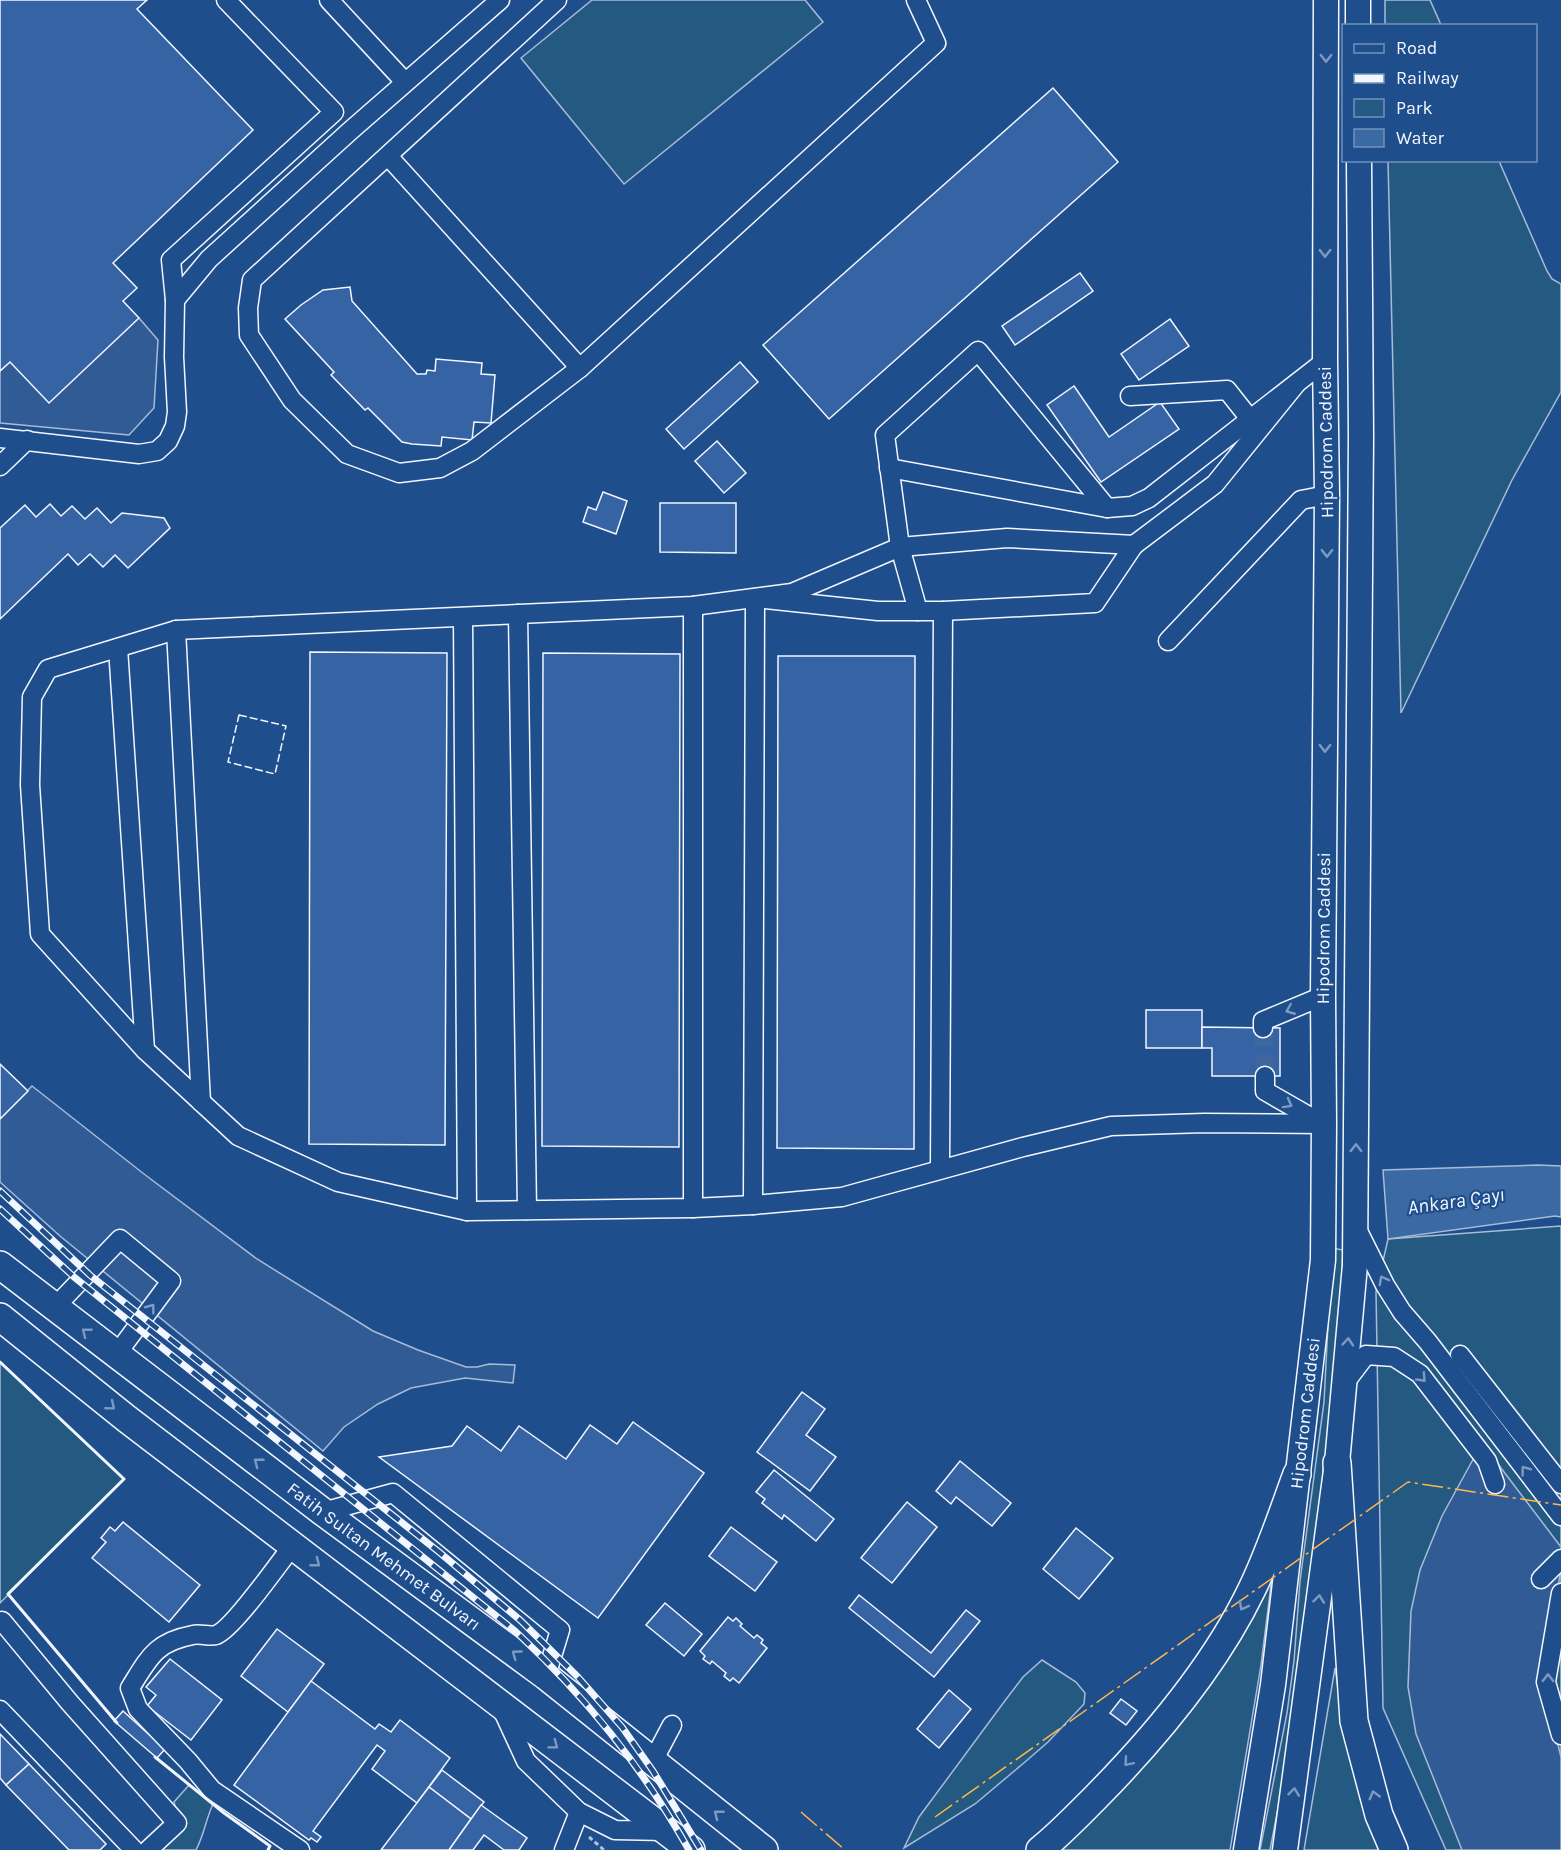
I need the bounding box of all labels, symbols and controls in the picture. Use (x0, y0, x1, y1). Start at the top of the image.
legend (1342, 24, 1537, 162)
text: Road (1396, 37, 1437, 59)
one-way arrow (1320, 54, 1332, 63)
text: Railway (1396, 67, 1459, 89)
text: Park (1396, 97, 1433, 119)
text: Water (1396, 127, 1444, 149)
one-way arrow (1319, 249, 1331, 258)
street label: Hipodrom Caddesi (1314, 366, 1338, 518)
one-way arrow (1321, 549, 1333, 558)
one-way arrow (1319, 744, 1331, 753)
street label: Hipodrom Caddesi (1312, 852, 1335, 1004)
one-way arrow (1285, 1003, 1296, 1015)
one-way arrow (1282, 1097, 1292, 1108)
one-way arrow (1350, 1143, 1362, 1152)
water label: Ankara Çayı (1406, 1183, 1506, 1219)
one-way arrow (1379, 1276, 1390, 1287)
one-way arrow (144, 1304, 155, 1315)
one-way arrow (82, 1328, 93, 1339)
street label: Hipodrom Caddesi (1285, 1336, 1325, 1490)
one-way arrow (1341, 1338, 1354, 1347)
one-way arrow (1415, 1371, 1426, 1382)
one-way arrow (104, 1398, 115, 1409)
one-way arrow (254, 1458, 265, 1469)
one-way arrow (1521, 1465, 1532, 1476)
street label: Fatih Sultan Mehmet Bulvarı (283, 1478, 485, 1635)
one-way arrow (309, 1555, 320, 1566)
one-way arrow (1313, 1594, 1325, 1603)
one-way arrow (1239, 1599, 1250, 1610)
one-way arrow (511, 1650, 522, 1661)
one-way arrow (1542, 1674, 1555, 1683)
one-way arrow (548, 1738, 559, 1749)
one-way arrow (1124, 1756, 1135, 1766)
one-way arrow (1288, 1788, 1300, 1797)
one-way arrow (1368, 1790, 1381, 1800)
one-way arrow (714, 1810, 725, 1821)

